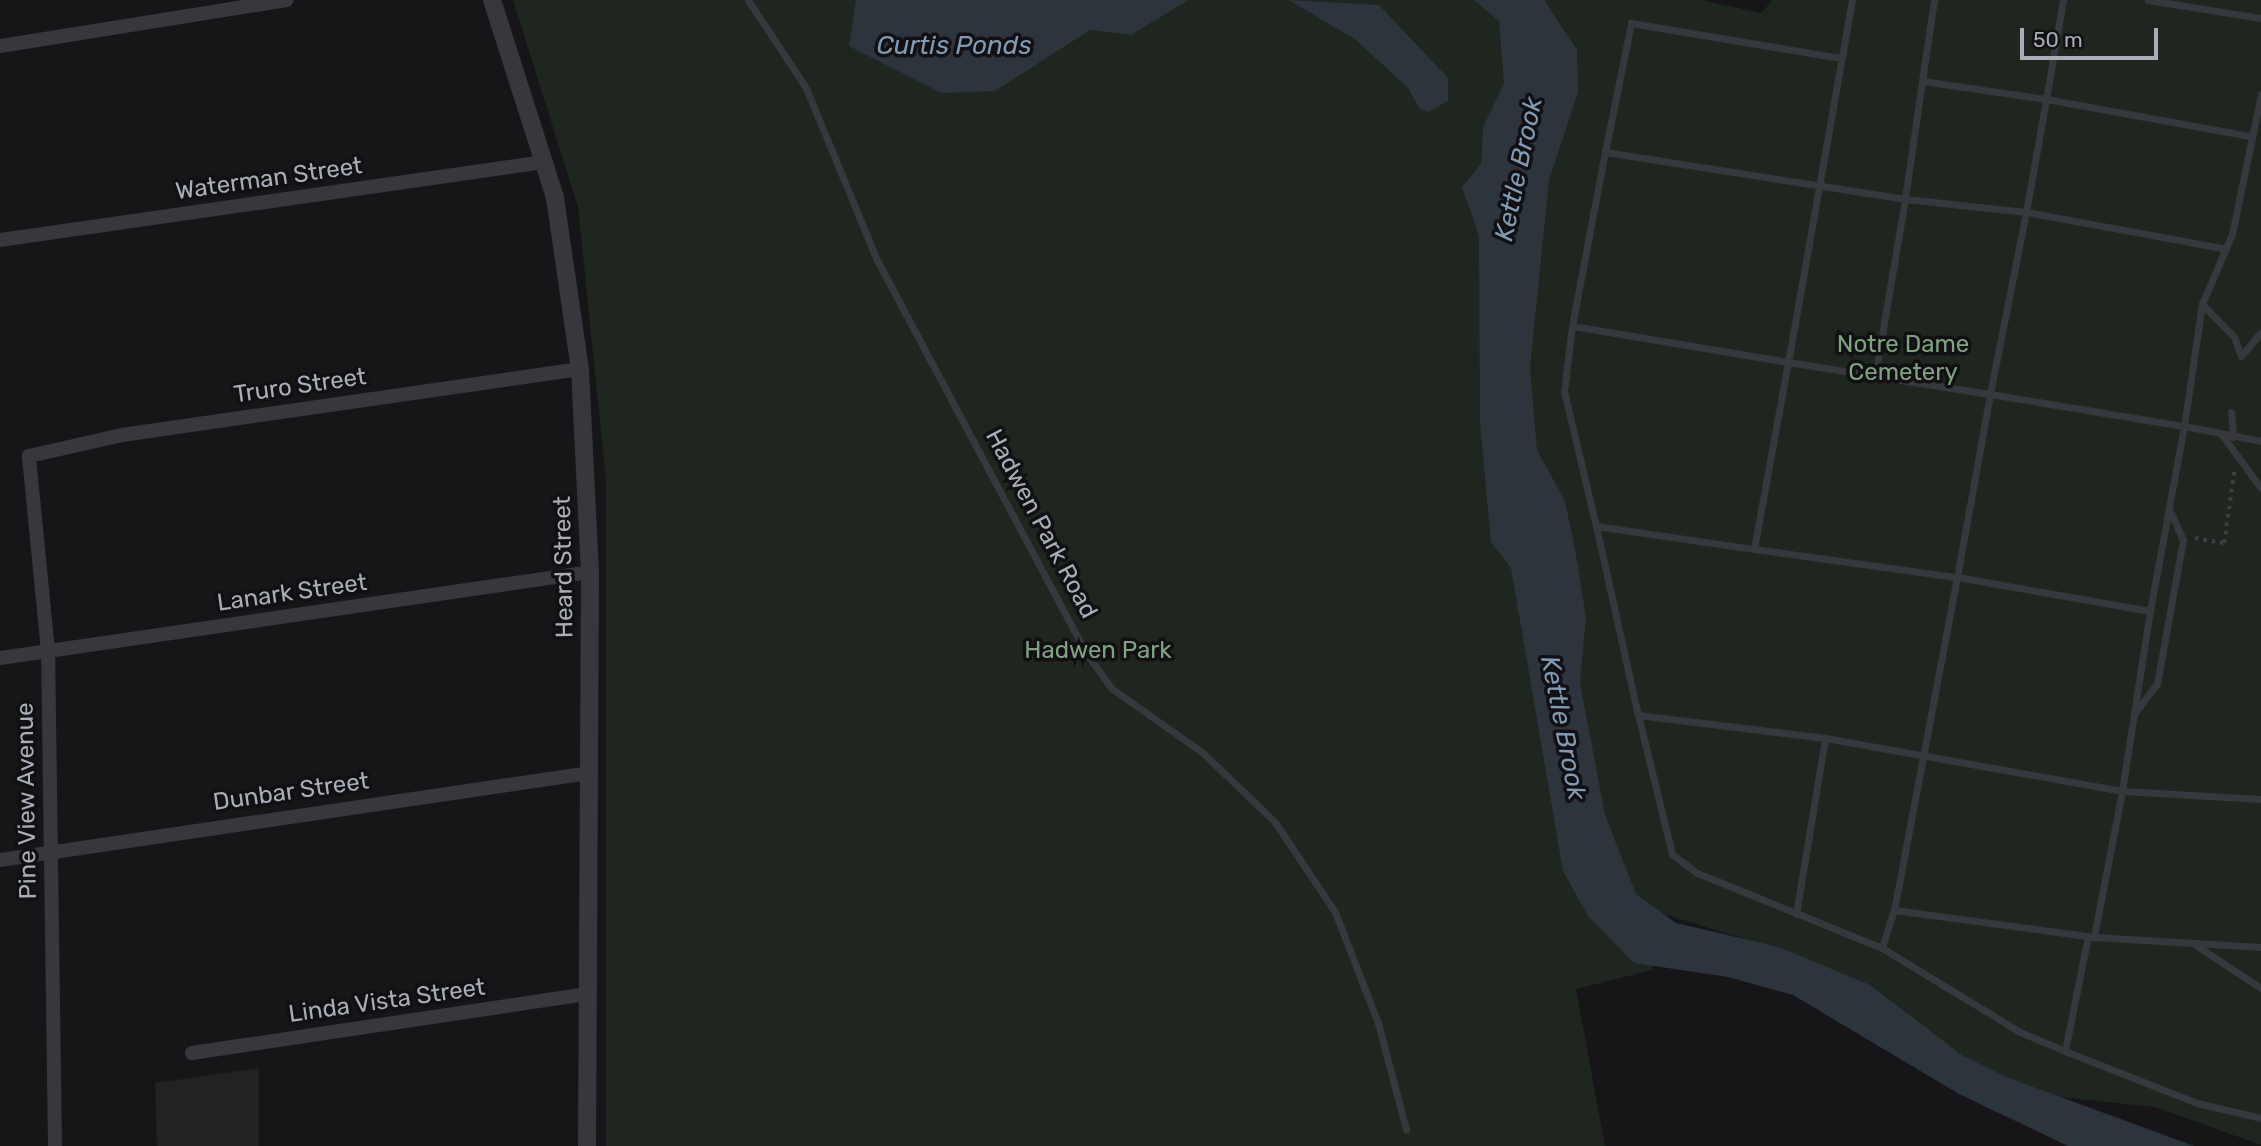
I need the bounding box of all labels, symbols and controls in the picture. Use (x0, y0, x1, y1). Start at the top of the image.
scale bar (2023, 14, 2161, 58)
text: 50 m (2033, 27, 2083, 52)
water label: Curtis Ponds (877, 30, 1031, 62)
water label: Kettle Brook (1489, 94, 1549, 244)
street label: Waterman Street (174, 152, 364, 206)
park label: Notre Dame Cemetery (1837, 331, 1969, 387)
street label: Truro Street (232, 362, 368, 410)
street label: Hadwen Park Road (979, 424, 1103, 624)
street label: Heard Street (548, 496, 580, 638)
street label: Lanark Street (215, 568, 369, 618)
park label: Hadwen Park (1024, 637, 1172, 665)
water label: Kettle Brook (1534, 653, 1592, 803)
street label: Pine View Avenue (11, 701, 43, 901)
street label: Dunbar Street (211, 767, 371, 817)
street label: Linda Vista Street (287, 973, 487, 1029)

